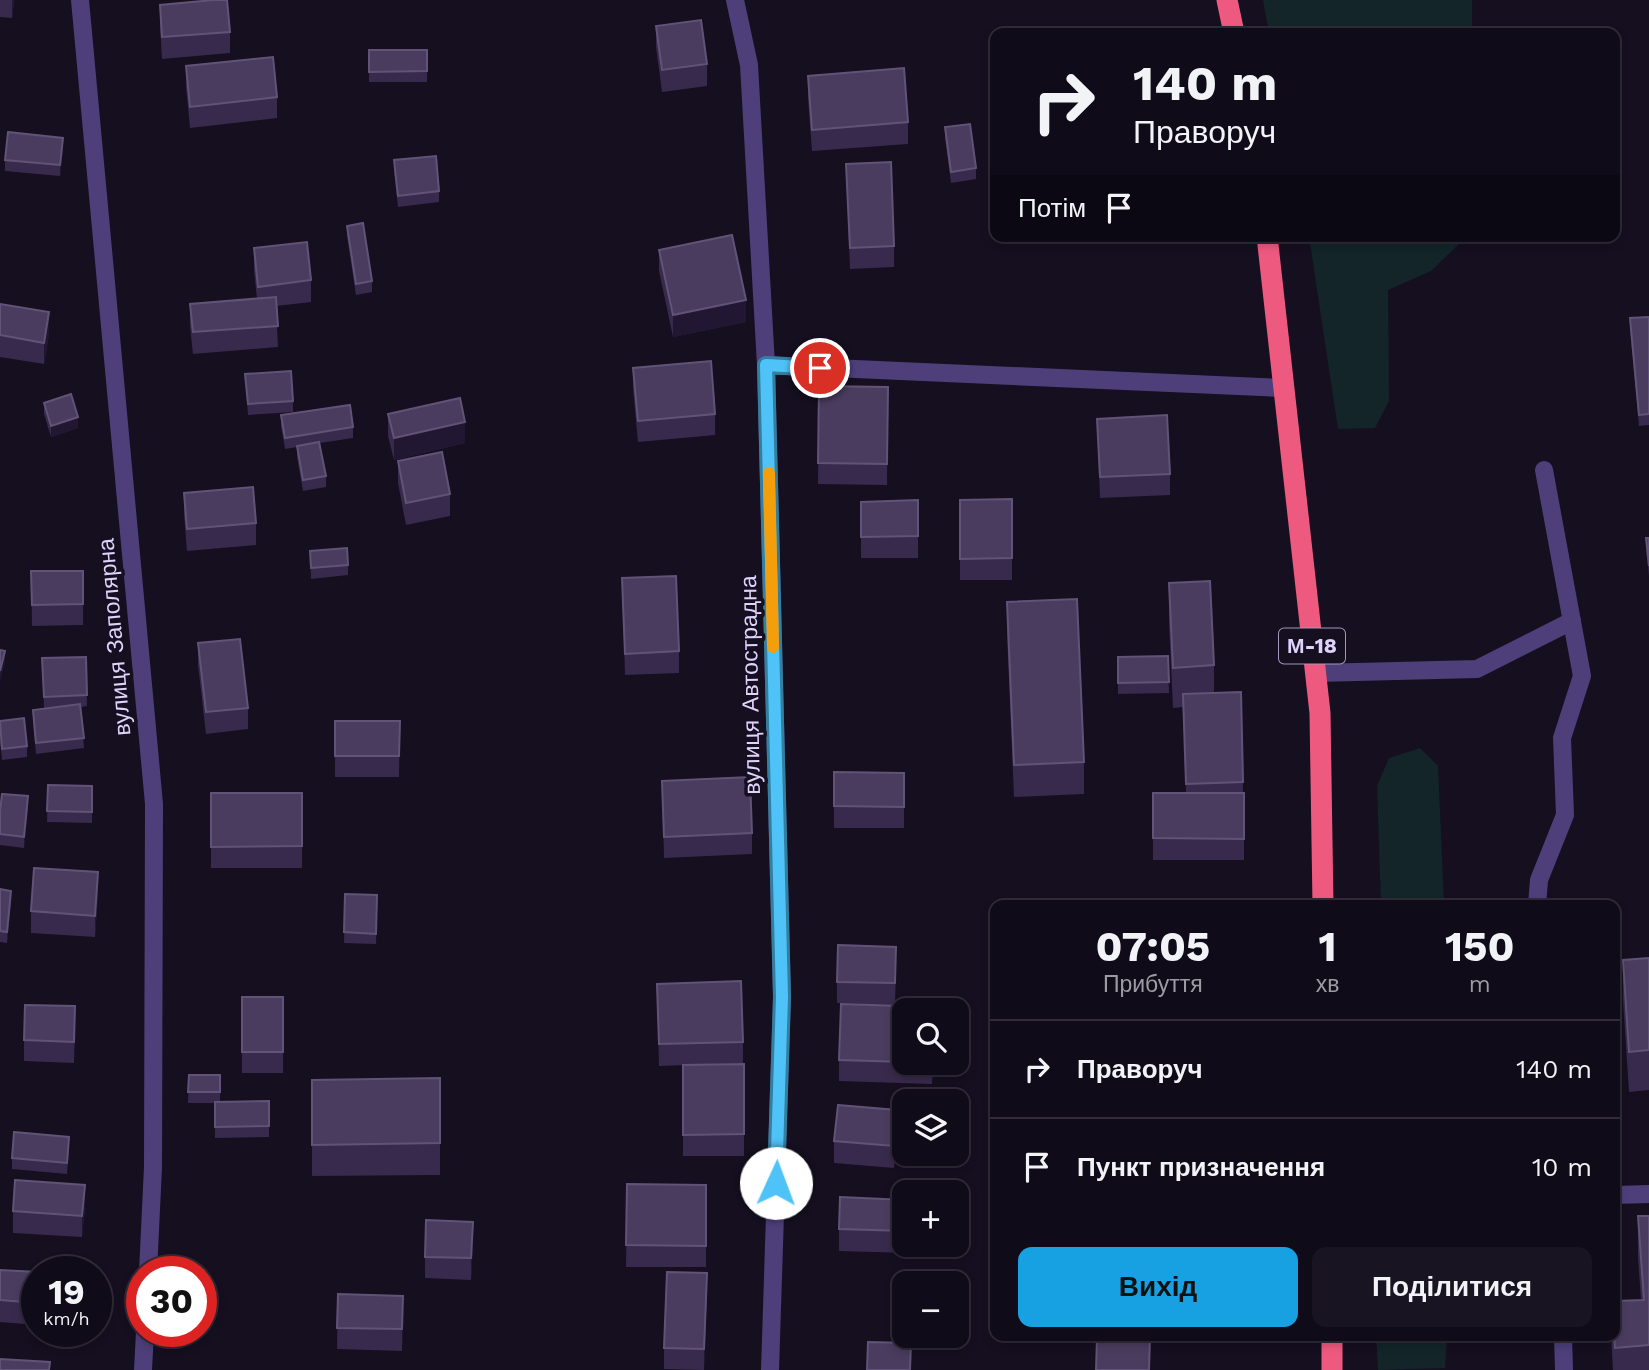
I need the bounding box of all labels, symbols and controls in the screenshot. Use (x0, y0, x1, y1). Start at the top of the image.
text: 140 m (1133, 54, 1277, 112)
icon: right (1018, 56, 1109, 147)
text: Праворуч (1133, 113, 1276, 151)
icon: arrive (1100, 189, 1138, 227)
text: Потім (1018, 193, 1086, 223)
pin (790, 338, 850, 398)
icon: arrive (801, 349, 839, 387)
street label: вулиця Заполярна (92, 537, 137, 737)
street label: вулиця Автострадна (735, 575, 766, 795)
road number: М-18 (1279, 628, 1345, 664)
text: 07:05 (1095, 922, 1210, 971)
text: 1 (1318, 922, 1337, 971)
text: 150 (1445, 922, 1515, 971)
text: Прибуття (1103, 971, 1203, 998)
text: хв (1316, 971, 1339, 998)
text: m (1469, 971, 1491, 998)
map controls (892, 998, 969, 1348)
button: search (892, 998, 969, 1075)
icon: right (1018, 1050, 1056, 1088)
text: Праворуч (1077, 1054, 1203, 1084)
text: 140 m (1516, 1054, 1592, 1084)
button: layers (892, 1089, 969, 1166)
position arrow (739, 1146, 813, 1220)
icon: arrive (1018, 1148, 1056, 1186)
text: Пункт призначення (1077, 1152, 1325, 1182)
text: 10 m (1532, 1152, 1592, 1182)
button: + (892, 1180, 969, 1257)
button: Вихід (1018, 1247, 1298, 1327)
button: Поділитися (1312, 1247, 1592, 1327)
speed limit sign: 30 (126, 1256, 217, 1347)
text: 19 (48, 1271, 85, 1313)
button: − (892, 1271, 969, 1348)
text: km/h (43, 1308, 90, 1329)

